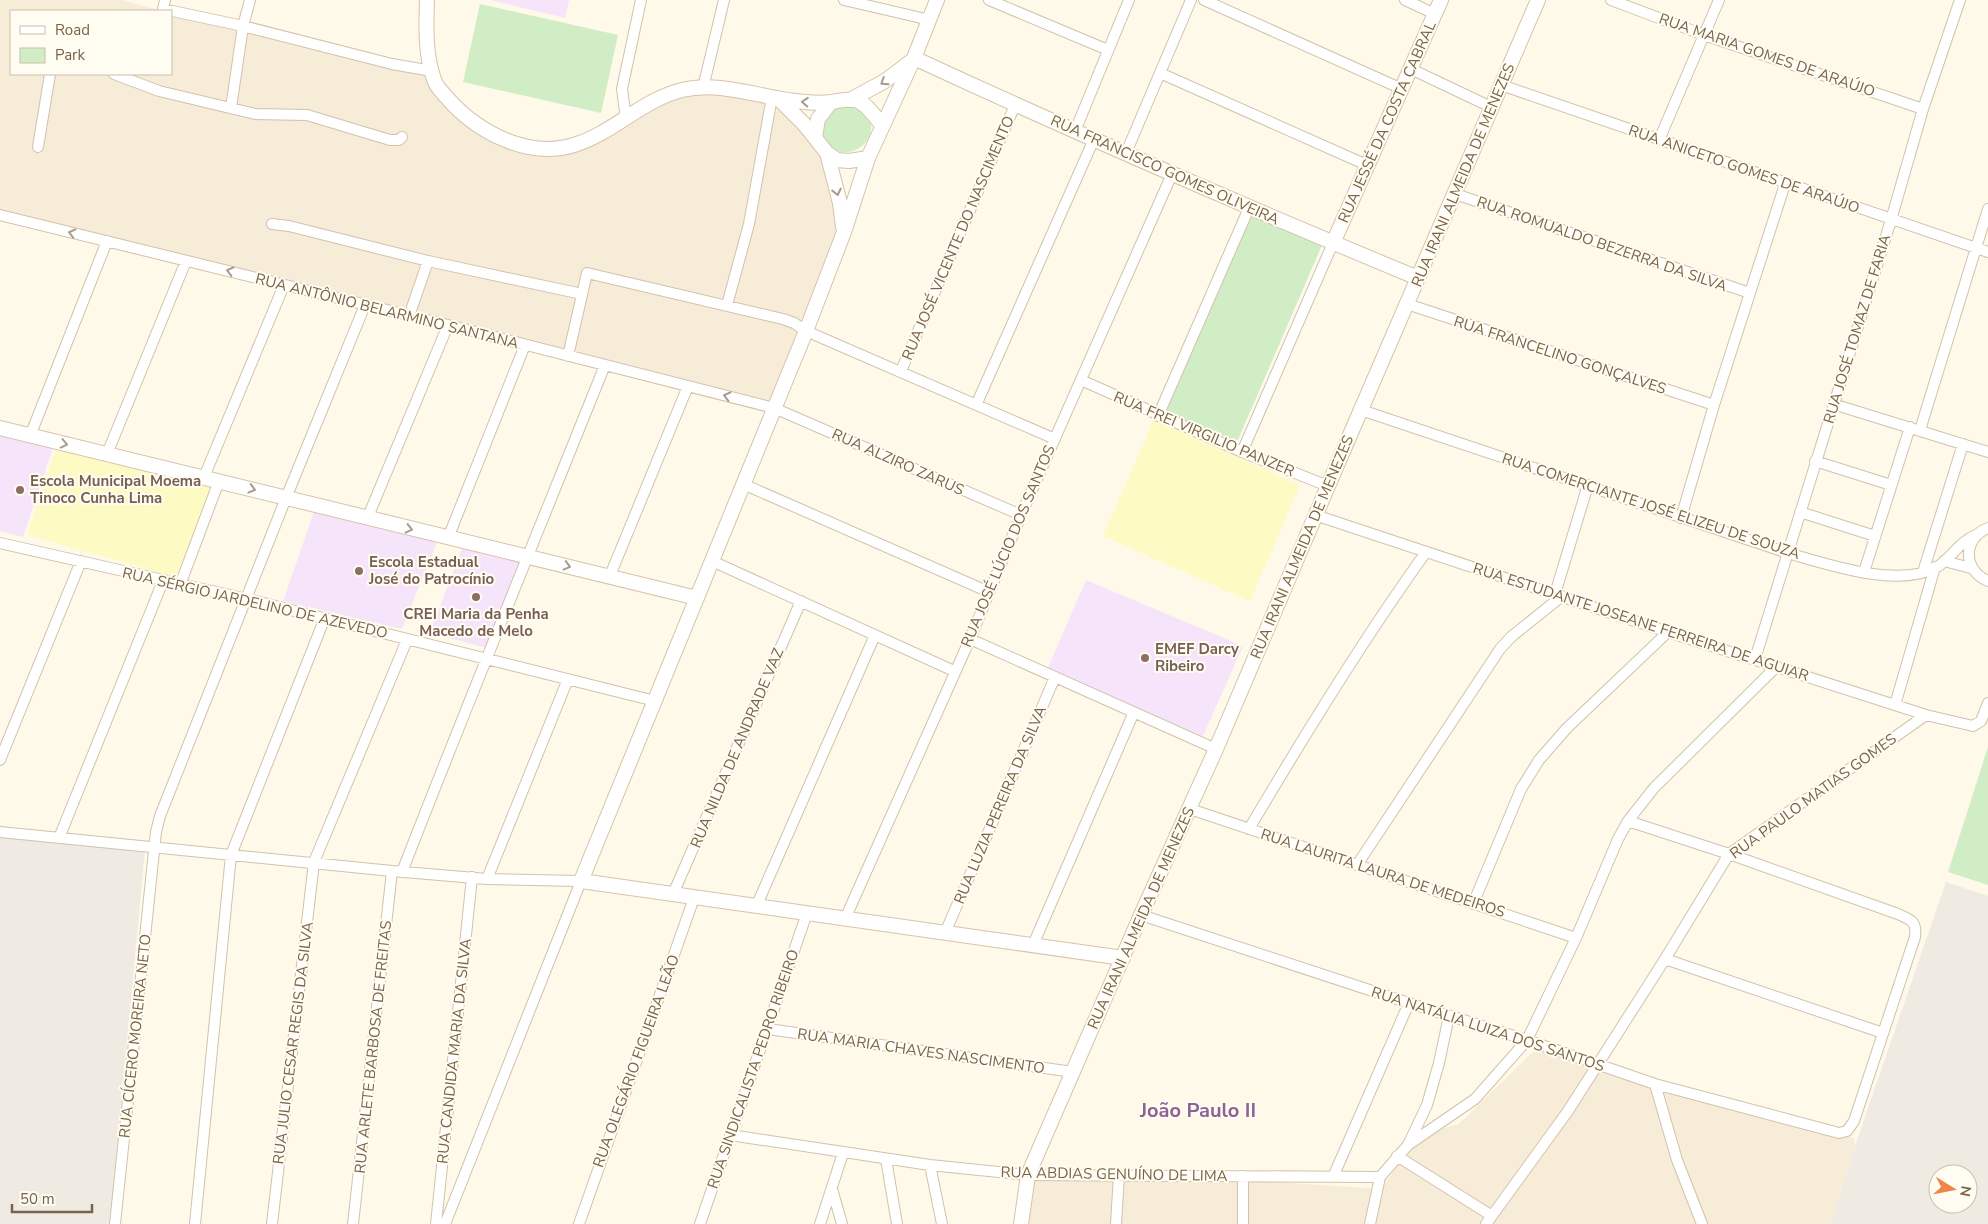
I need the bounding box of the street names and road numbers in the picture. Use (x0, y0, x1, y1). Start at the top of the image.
street label: RUA MARIA GOMES DE ARAÚJO (1656, 8, 1878, 101)
street label: RUA JESSÉ DA COSTA CABRAL (1333, 18, 1441, 226)
street label: RUA IRANI ALMEIDA DE MENEZES (1407, 60, 1519, 290)
street label: RUA FRANCISCO GOMES OLIVEIRA (1048, 110, 1282, 230)
street label: RUA JOSÉ VICENTE DO NASCIMENTO (897, 113, 1019, 363)
street label: RUA ANICETO GOMES DE ARAÚJO (1626, 119, 1862, 218)
street label: RUA ROMUALDO BEZERRA DA SILVA (1474, 192, 1730, 296)
street label: RUA JOSÉ TOMAZ DE FARIA (1819, 232, 1895, 426)
street label: RUA ANTÔNIO BELARMINO SANTANA (253, 268, 521, 353)
street label: RUA FRANCELINO GONÇALVES (1451, 311, 1669, 399)
street label: RUA FREI VIRGILIO PANZER (1111, 387, 1297, 481)
street label: RUA ALZIRO ZARUS (829, 424, 967, 500)
street label: RUA IRANI ALMEIDA DE MENEZES (1246, 432, 1358, 662)
street label: RUA JOSÉ LÚCIO DOS SANTOS (955, 441, 1060, 650)
street label: RUA COMERCIANTE JOSÉ ELIZEU DE SOUZA (1499, 448, 1803, 564)
street label: RUA ESTUDANTE JOSEANE FERREIRA DE AGUIAR (1471, 558, 1811, 686)
street label: RUA SÉRGIO JARDELINO DE AZEVEDO (120, 563, 390, 643)
street label: RUA NILDA DE ANDRADE VAZ (686, 645, 788, 851)
street label: RUA LUZIA PEREIRA DA SILVA (949, 703, 1051, 907)
street label: RUA PAULO MATIAS GOMES (1726, 729, 1900, 863)
street label: RUA IRANI ALMEIDA DE MENEZES (1083, 804, 1199, 1032)
street label: RUA LAURITA LAURA DE MEDEIROS (1258, 824, 1508, 922)
street label: RUA ARLETE BARBOSA DE FREITAS (350, 920, 396, 1174)
street label: RUA JULIO CESAR REGIS DA SILVA (268, 921, 318, 1165)
street label: RUA CÍCERO MOREIRA NETO (114, 933, 156, 1139)
street label: RUA CANDIDA MARIA DA SILVA (432, 937, 476, 1165)
street label: RUA SINDICALISTA PEDRO RIBEIRO (703, 947, 803, 1191)
street label: RUA OLEGÁRIO FIGUEIRA LEÃO (588, 952, 684, 1170)
street label: RUA NATÁLIA LUIZA DOS SANTOS (1369, 982, 1607, 1076)
street label: RUA MARIA CHAVES NASCIMENTO (796, 1024, 1046, 1078)
street label: RUA ABDIAS GENUÍNO DE LIMA (1000, 1162, 1228, 1186)

